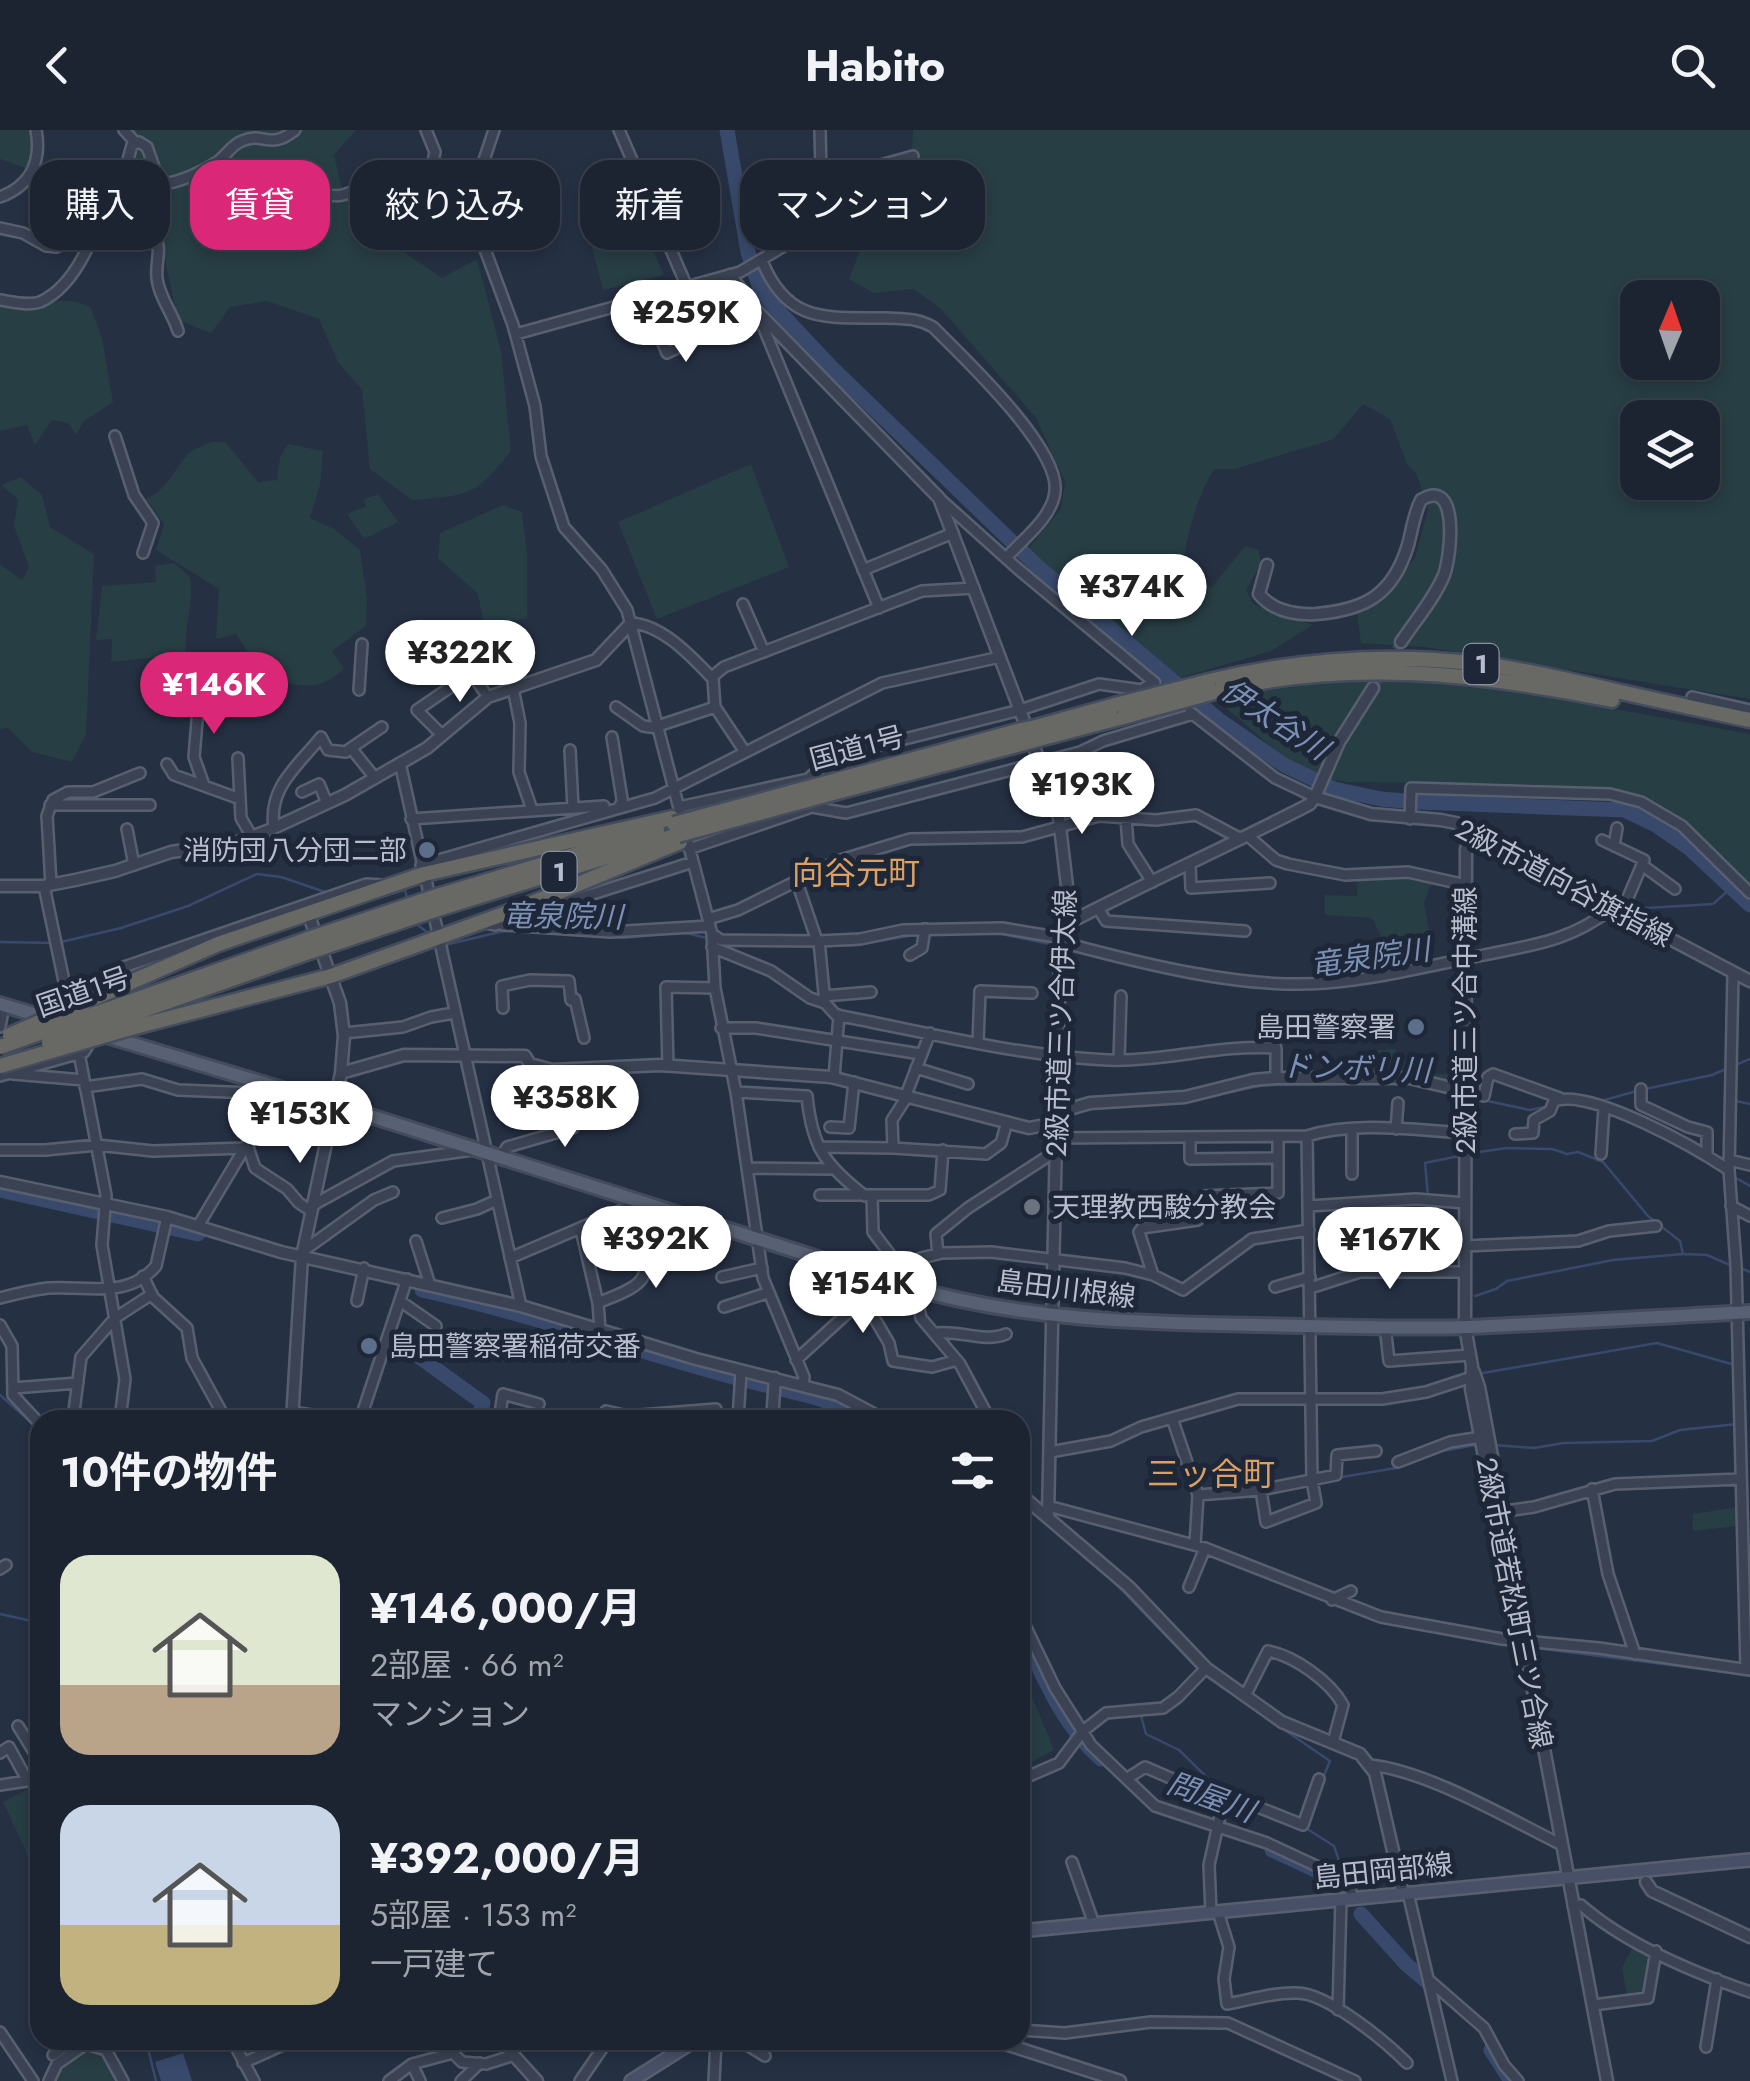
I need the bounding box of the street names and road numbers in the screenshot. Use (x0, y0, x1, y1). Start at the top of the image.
road number: 1 (1464, 644, 1498, 684)
street label: 国道1号 (805, 716, 909, 780)
street label: 2級市道向谷旗指線 (1448, 809, 1680, 957)
road number: 1 (542, 852, 576, 892)
street label: 2級市道三ツ合中溝線 (1445, 886, 1486, 1154)
street label: 2級市道三ツ合伊太線 (1036, 888, 1086, 1158)
street label: 国道1号 (31, 957, 135, 1027)
street label: 島田川根線 (994, 1260, 1138, 1318)
street label: 2級市道若松町三ツ合線 (1466, 1454, 1562, 1752)
street label: 島田岡部線 (1311, 1843, 1455, 1899)

